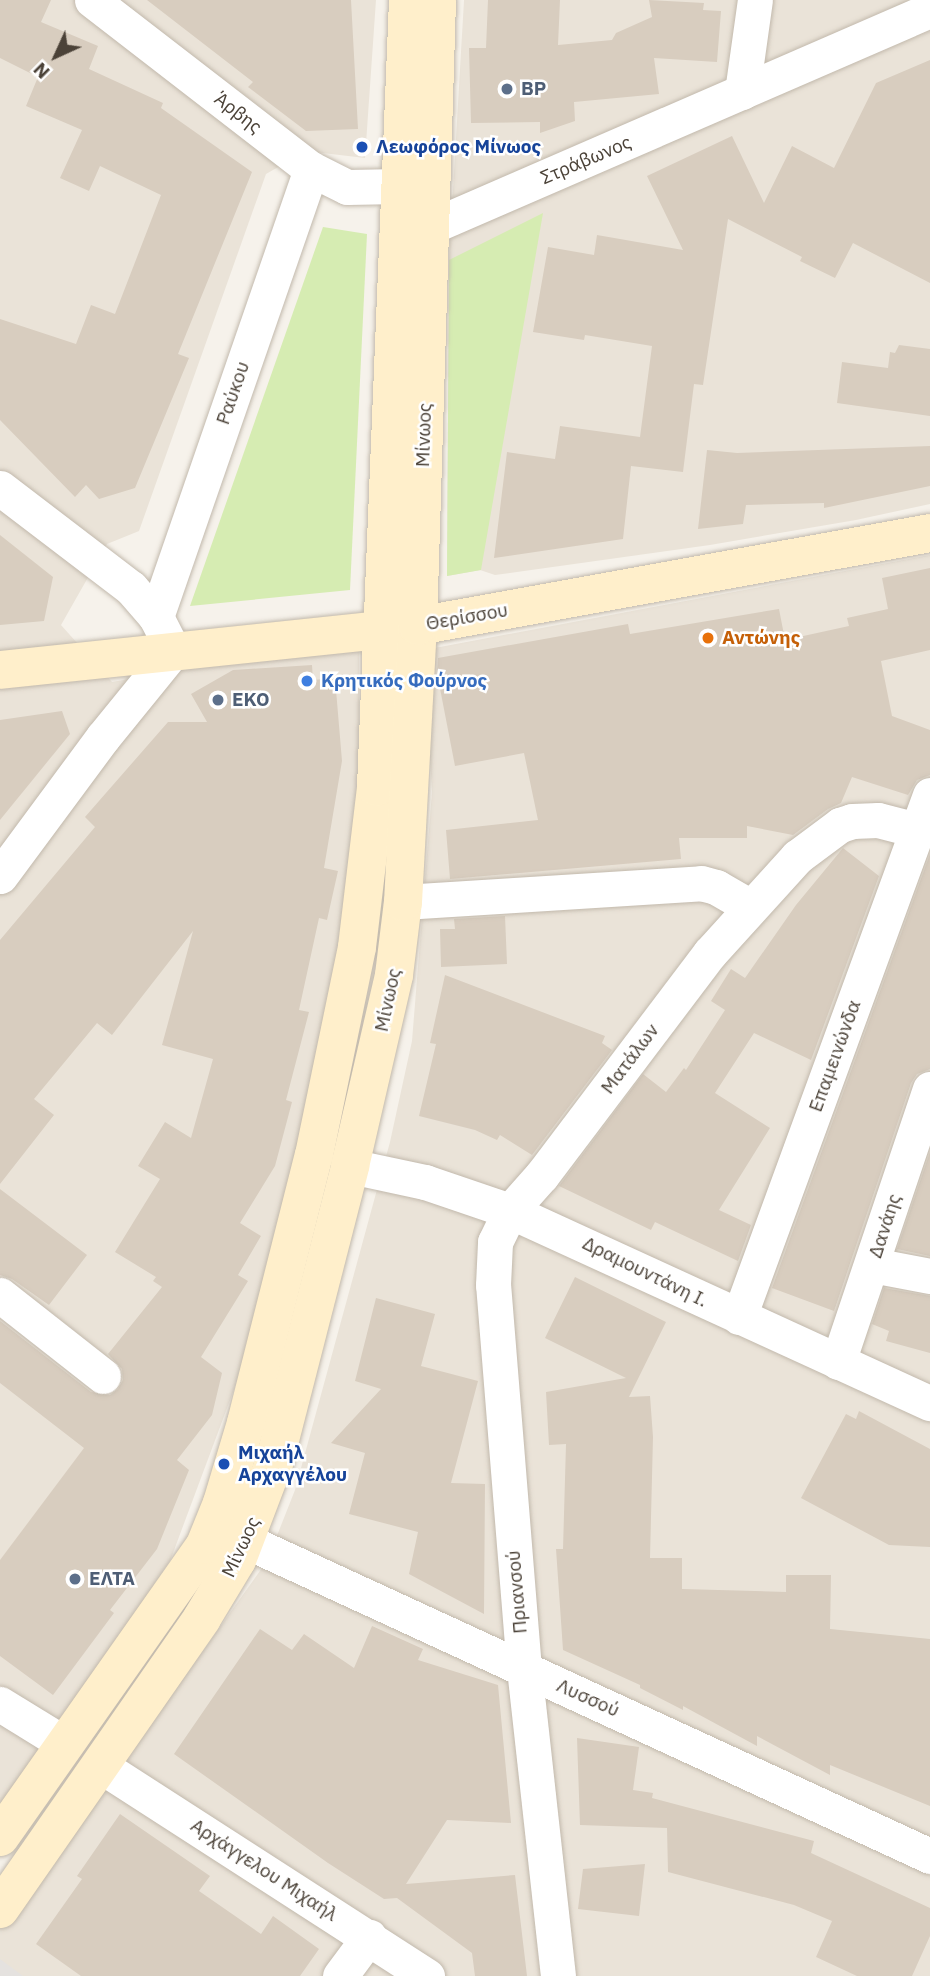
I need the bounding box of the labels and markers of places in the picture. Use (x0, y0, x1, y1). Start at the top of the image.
place label: BP (521, 78, 546, 100)
marker: BP (499, 81, 515, 97)
place label: Λεωφόρος Μίνωος (376, 136, 541, 158)
marker: Λεωφόρος Μίνωος (354, 139, 370, 155)
place label: Αντώνης (722, 627, 800, 649)
marker: Αντώνης (700, 630, 716, 646)
place label: Κρητικός Φούρνος (321, 670, 487, 692)
marker: Κρητικός Φούρνος (299, 673, 315, 689)
place label: ΕΚΟ (232, 689, 270, 711)
marker: ΕΚΟ (210, 692, 226, 708)
place label: Μιχαήλ Αρχαγγέλου (238, 1442, 347, 1486)
marker: Μιχαήλ Αρχαγγέλου (216, 1456, 232, 1472)
place label: ΕΛΤΑ (89, 1568, 135, 1590)
marker: ΕΛΤΑ (67, 1571, 83, 1587)

